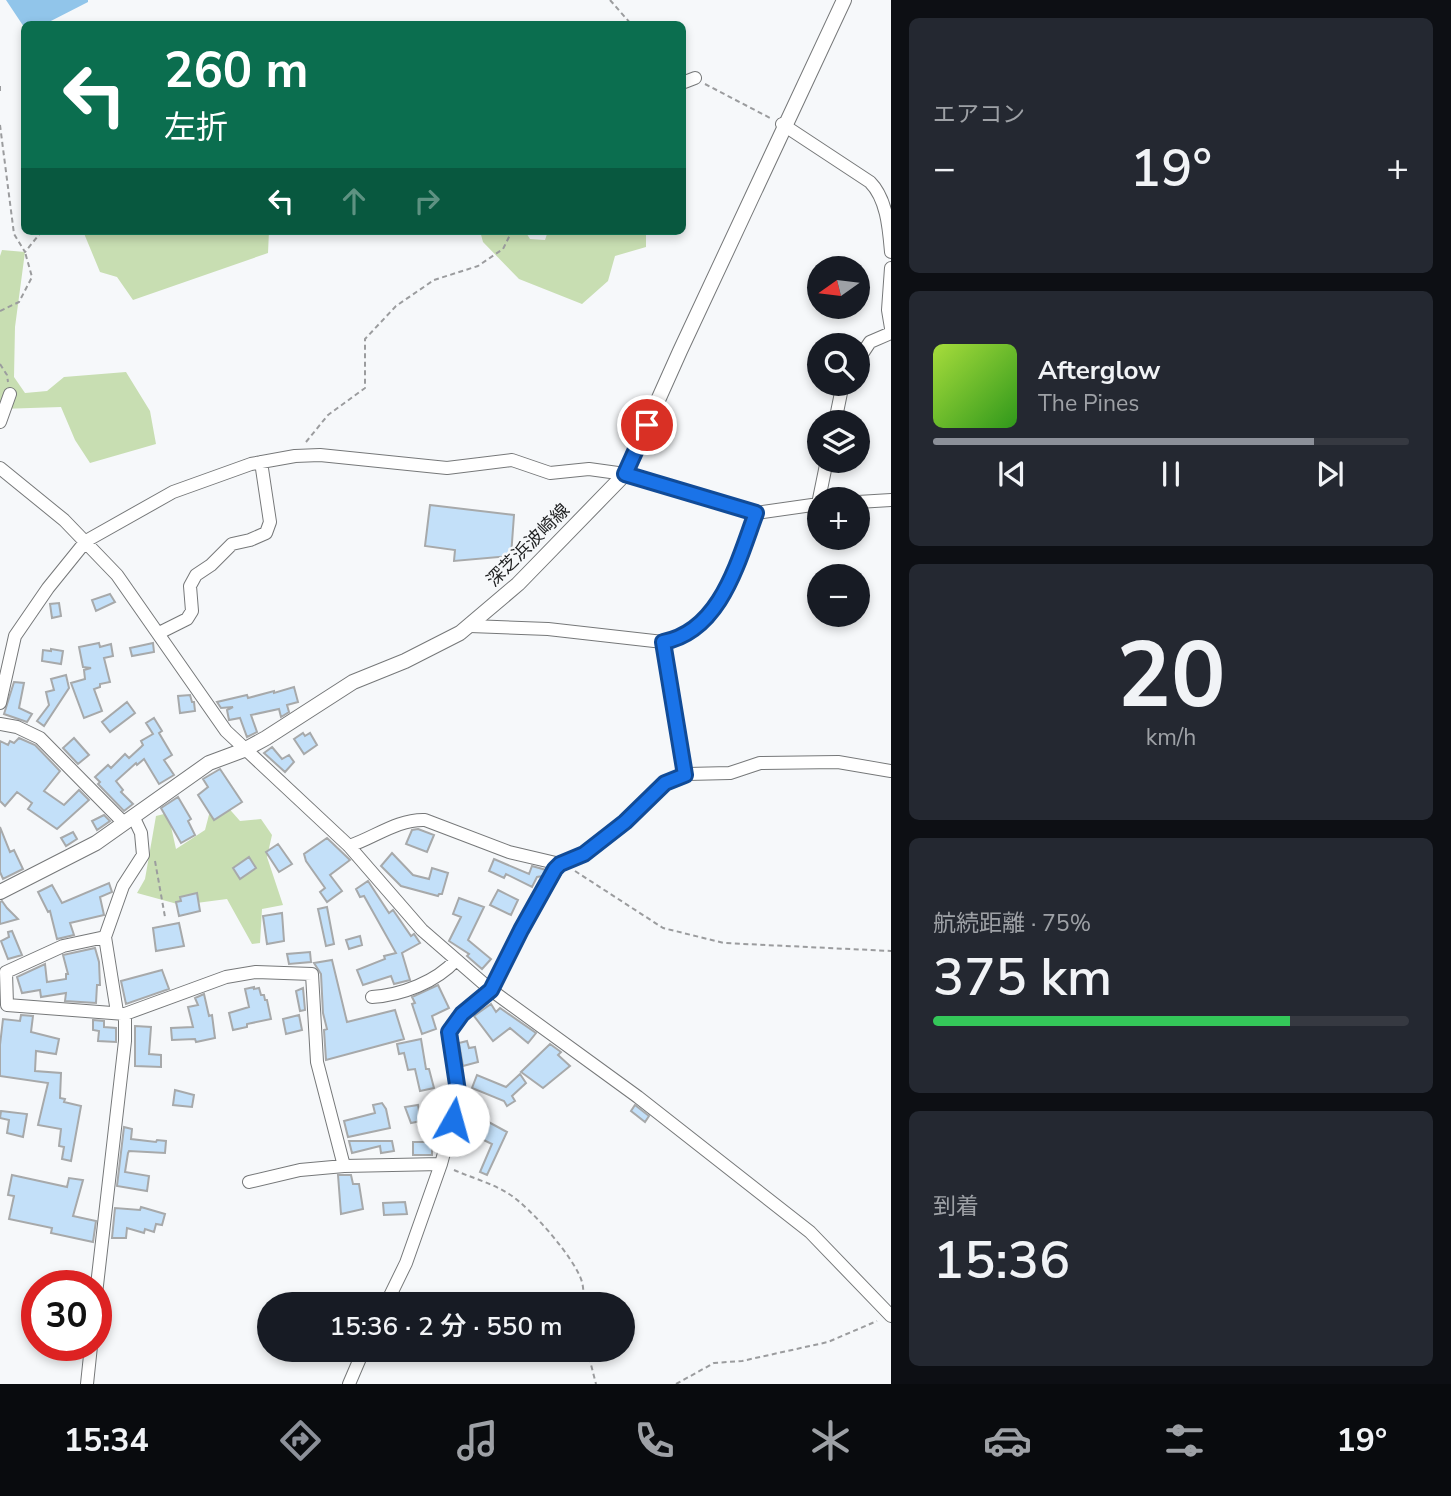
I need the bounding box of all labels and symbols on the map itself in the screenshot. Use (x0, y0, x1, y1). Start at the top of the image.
north arrow (807, 256, 870, 318)
pin (617, 395, 677, 455)
street label: 深芝浜波崎線 (481, 498, 575, 592)
position arrow (416, 1083, 490, 1157)
speed limit sign: 30 (21, 1270, 112, 1361)

